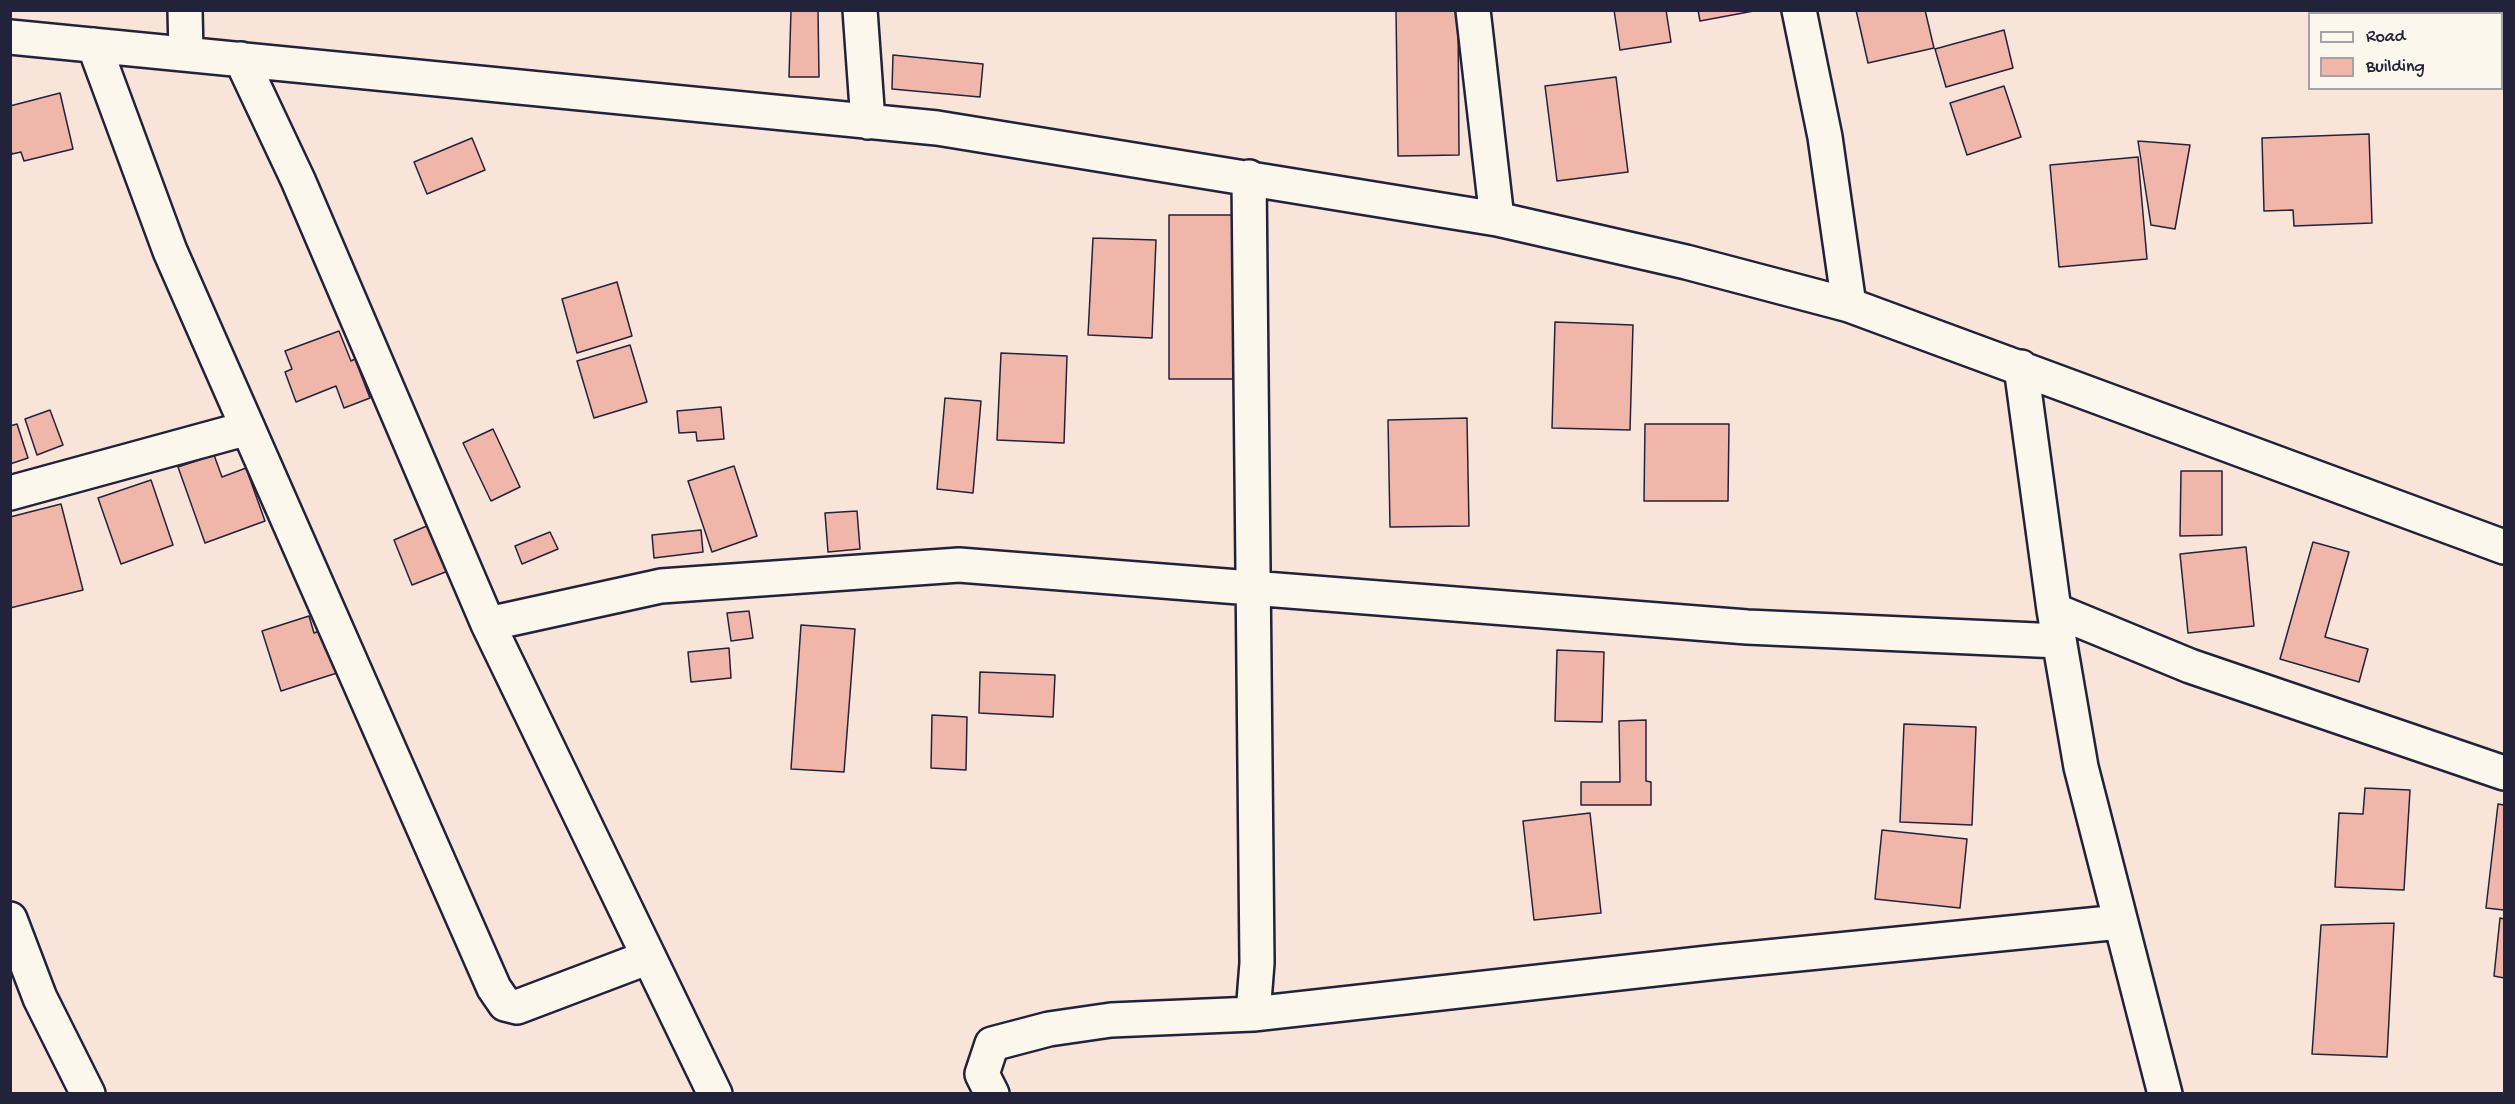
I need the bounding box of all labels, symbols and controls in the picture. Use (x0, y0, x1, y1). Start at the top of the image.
legend (2308, 12, 2503, 90)
text: Road (2366, 27, 2405, 48)
text: Building (2366, 57, 2425, 78)

